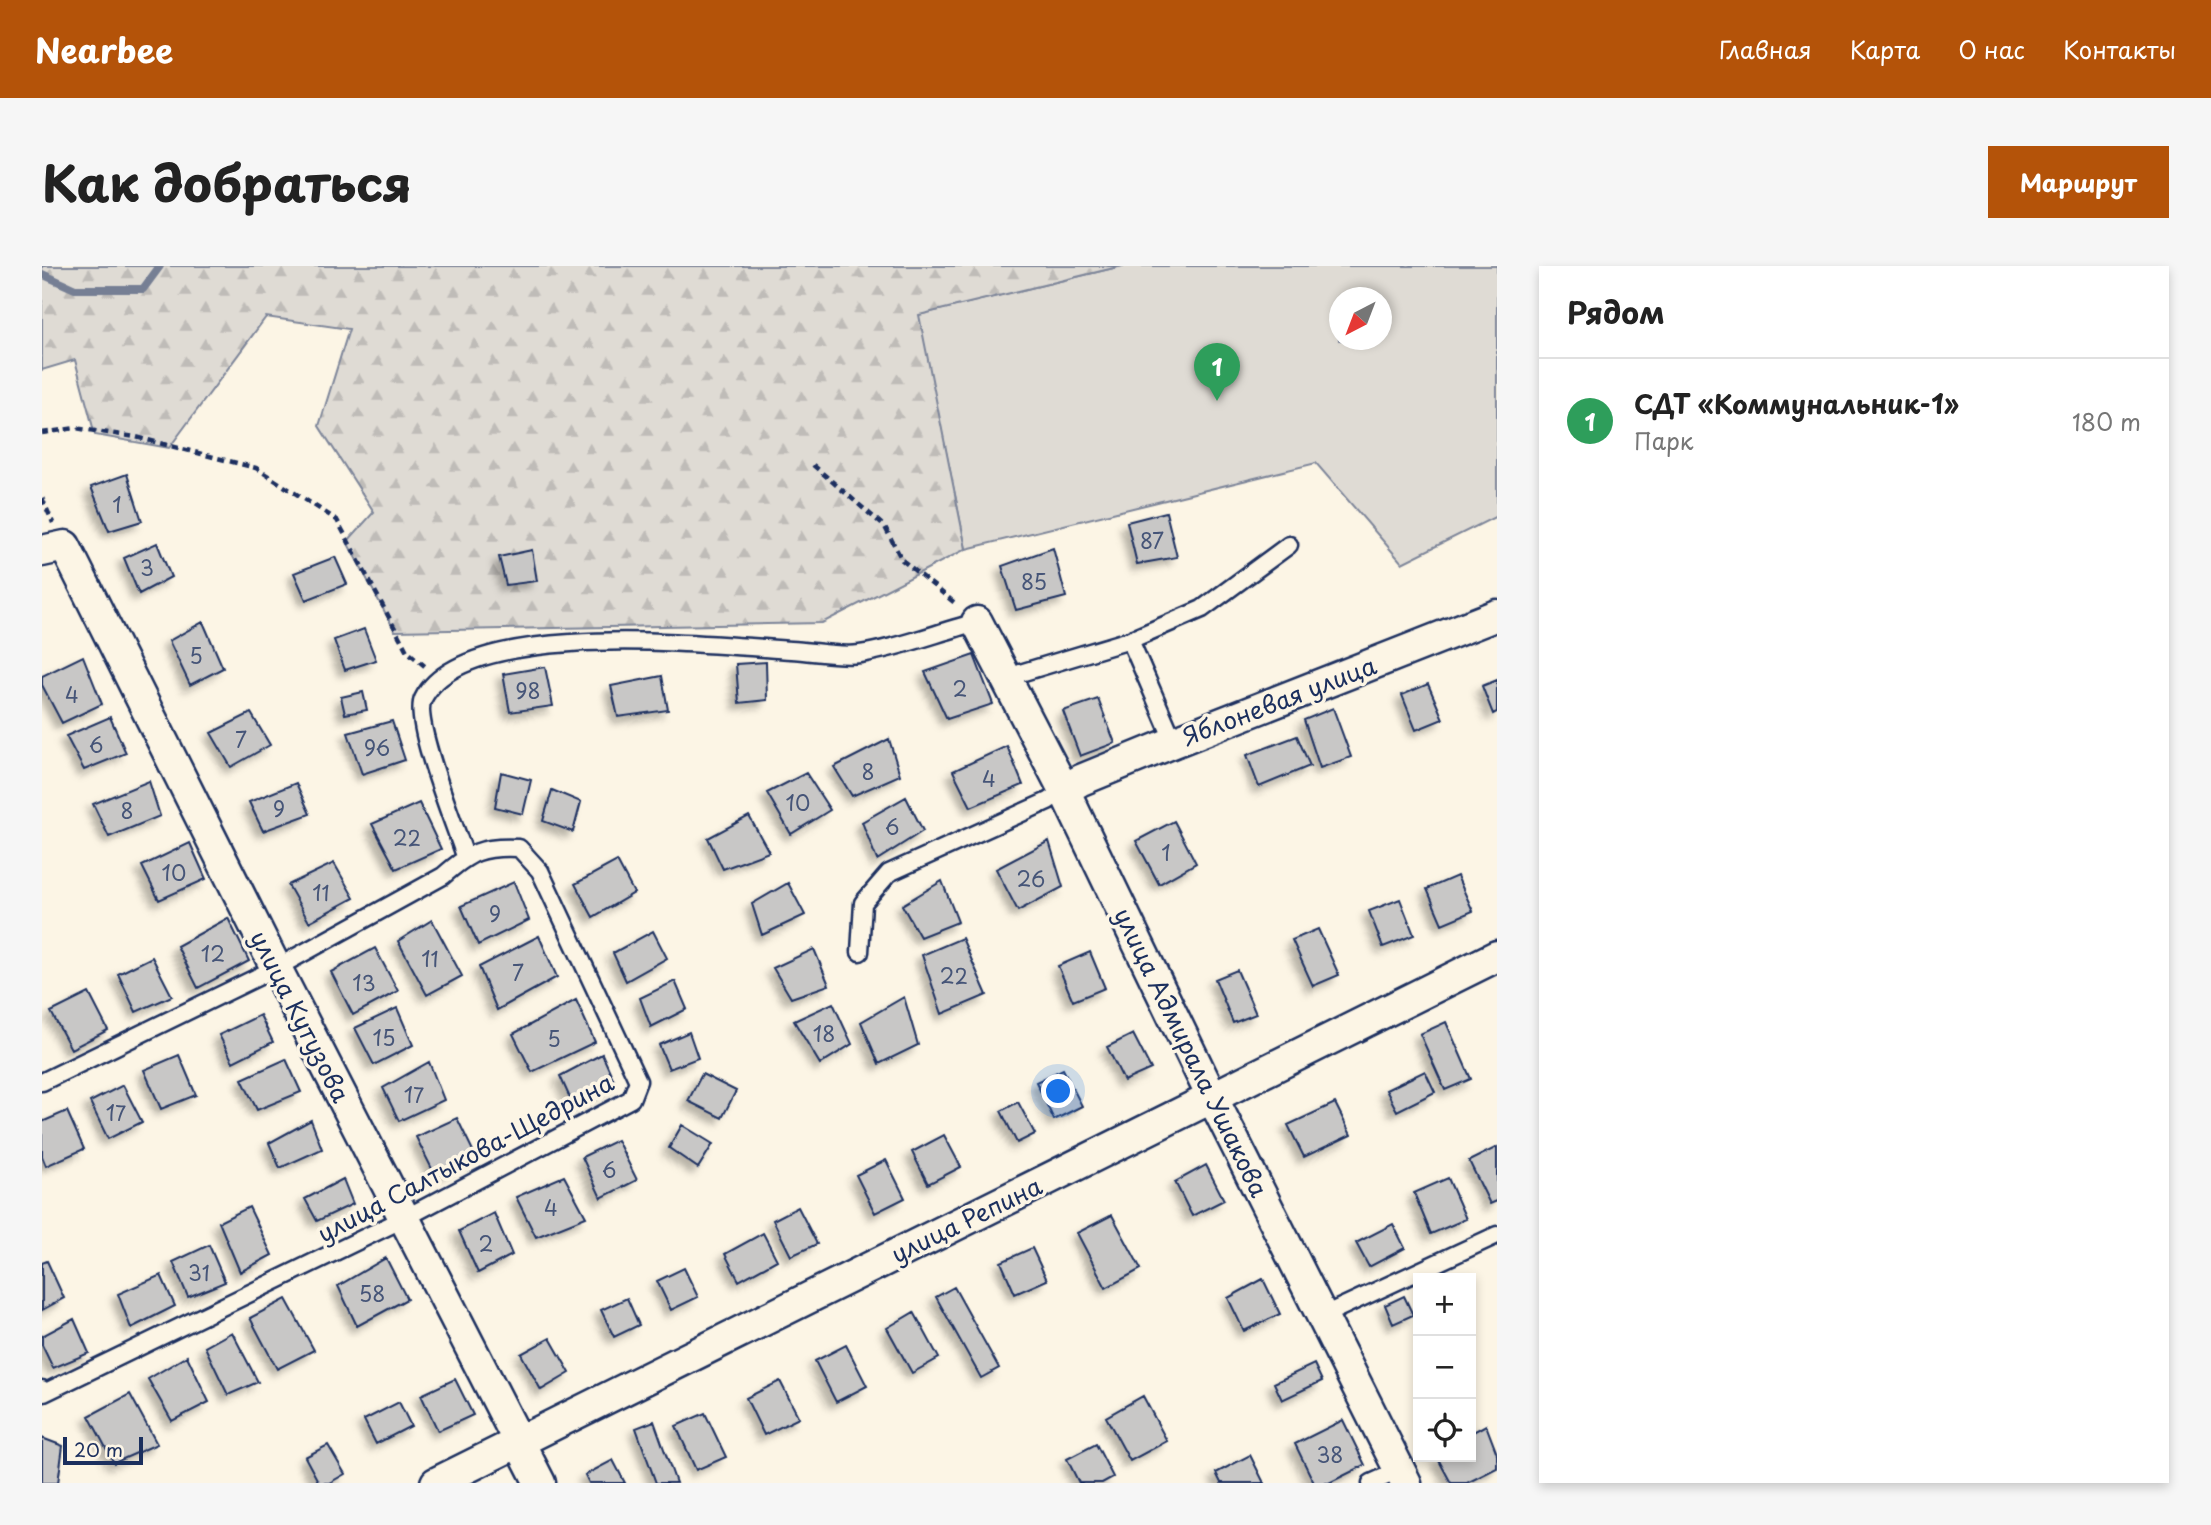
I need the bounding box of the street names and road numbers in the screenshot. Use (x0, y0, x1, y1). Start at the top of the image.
street label: Яблоневая улица (1177, 646, 1381, 754)
street label: улица Адмирала Ушакова (1106, 901, 1278, 1203)
street label: улица Кутузова (242, 924, 360, 1108)
street label: улица Салтыкова-Щедрина (310, 1063, 620, 1251)
street label: улица Репина (884, 1167, 1048, 1271)

